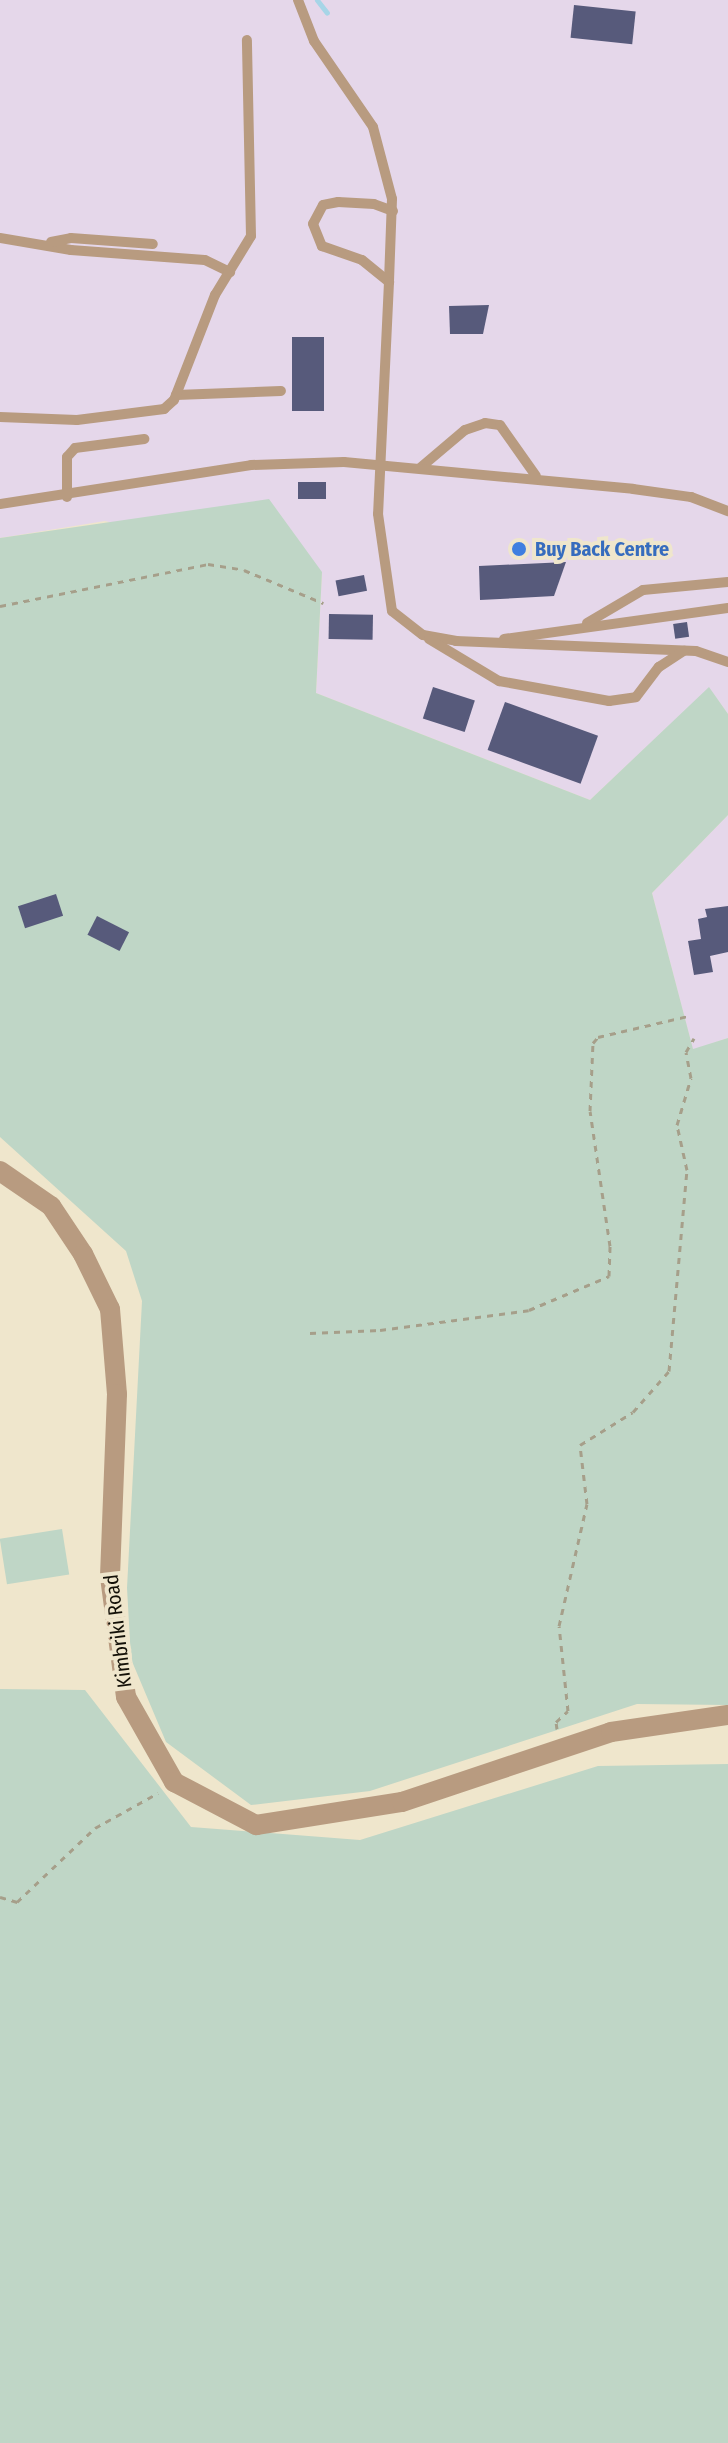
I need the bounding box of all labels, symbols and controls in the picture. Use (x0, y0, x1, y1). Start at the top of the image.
place label: Buy Back Centre (535, 537, 669, 561)
marker: Buy Back Centre (510, 540, 528, 558)
street label: Kimbriki Road (99, 1573, 137, 1689)

